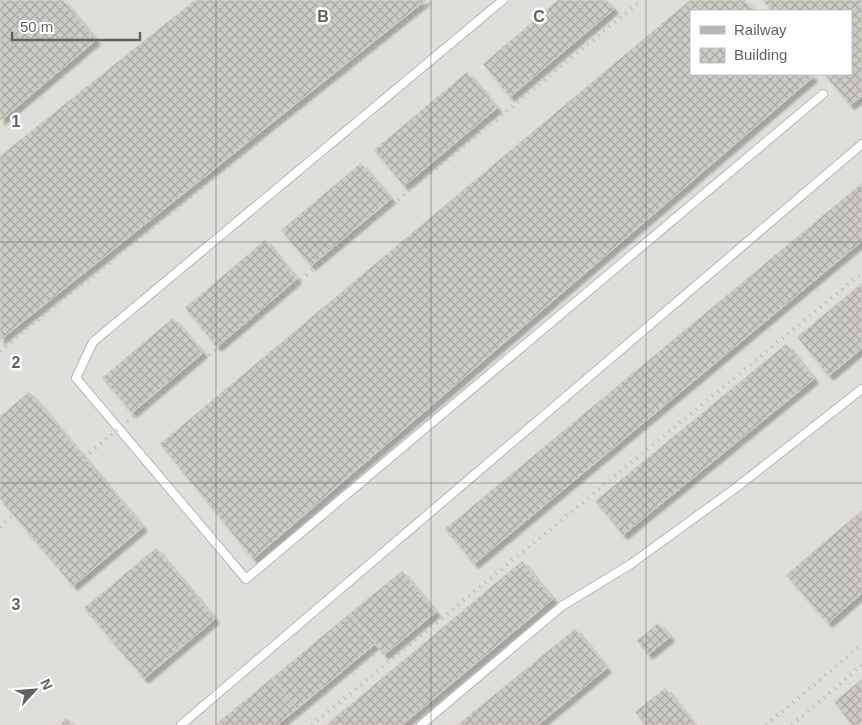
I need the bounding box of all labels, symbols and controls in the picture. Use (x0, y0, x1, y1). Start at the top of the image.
text: B (317, 8, 329, 25)
text: C (533, 8, 545, 25)
scale bar (12, 10, 140, 42)
legend (690, 10, 852, 75)
text: 50 m (20, 18, 53, 35)
text: Railway (734, 21, 787, 38)
text: Building (734, 46, 787, 63)
text: 1 (12, 113, 21, 130)
text: 2 (12, 354, 21, 371)
text: 3 (12, 596, 21, 613)
north arrow (10, 665, 60, 715)
text: N (37, 676, 56, 692)

